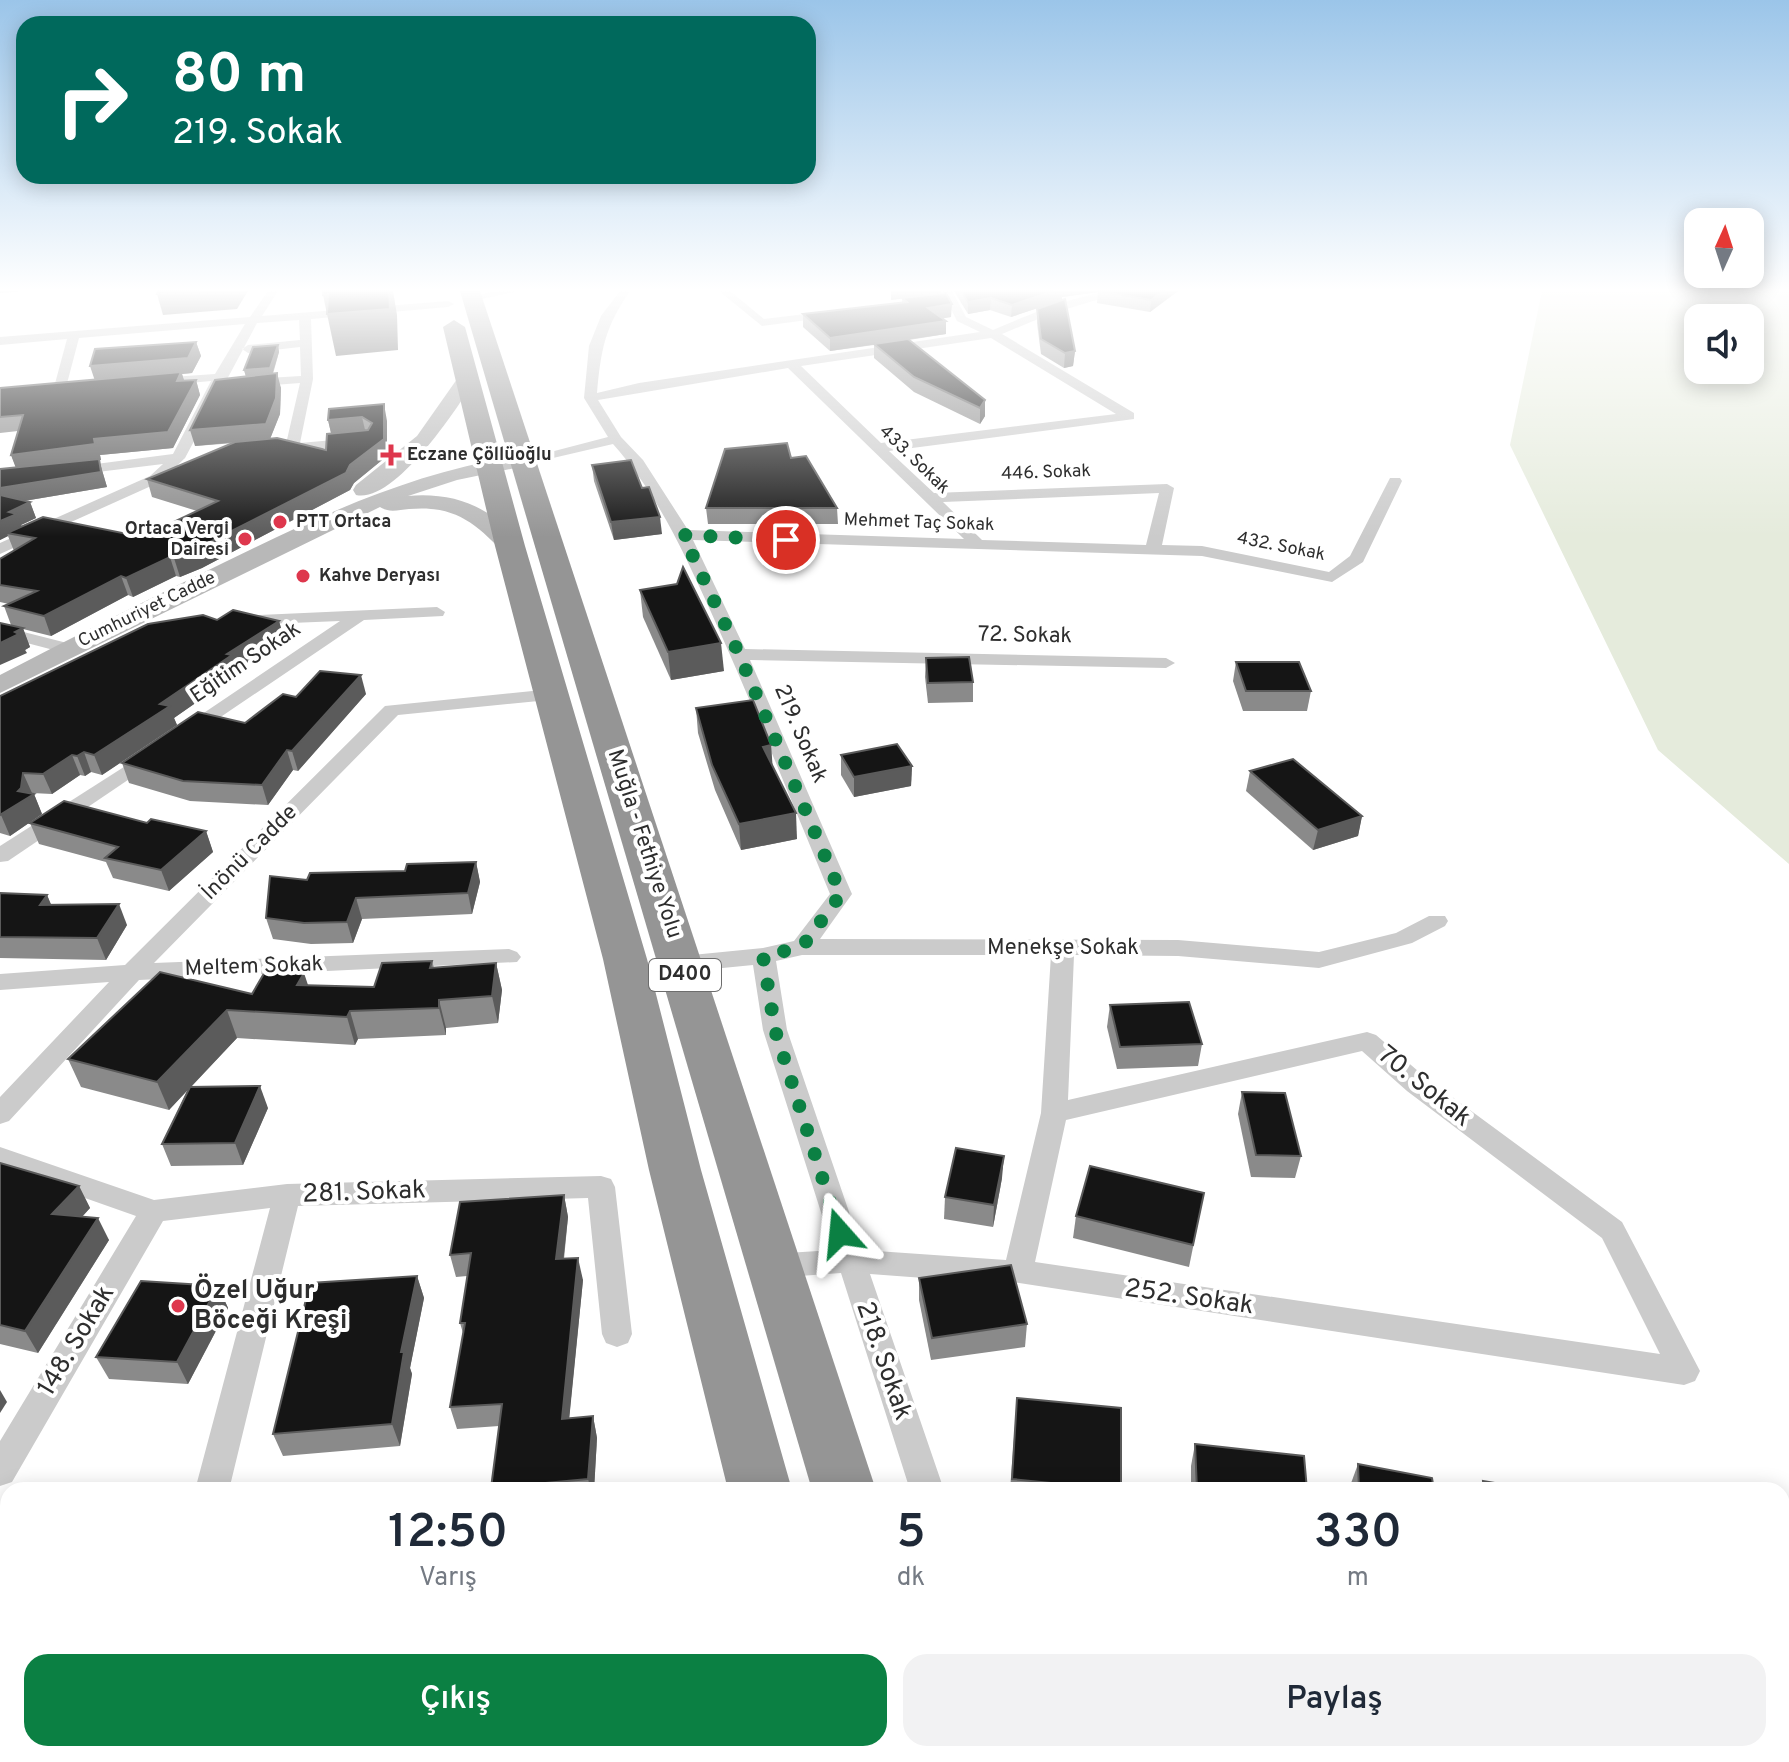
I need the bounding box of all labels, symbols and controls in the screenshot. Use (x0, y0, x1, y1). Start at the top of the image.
text: 80 m (172, 42, 306, 112)
icon: right (40, 48, 144, 152)
text: 219. Sokak (172, 111, 343, 157)
north arrow (1684, 208, 1764, 288)
map controls (1684, 208, 1764, 384)
button: sound (1684, 304, 1764, 384)
street label: 433. Sokak (874, 421, 954, 499)
place label: Eczane Çöllüoğlu (407, 444, 552, 467)
marker: Eczane Çöllüoğlu (382, 446, 400, 464)
street label: 446. Sokak (1001, 460, 1091, 486)
pin (752, 506, 820, 574)
street label: Mehmet Taç Sokak (843, 509, 995, 537)
place label: PTT Ortaca (296, 511, 391, 534)
marker: PTT Ortaca (271, 513, 289, 531)
place label: Ortaca Vergi Dairesi (125, 518, 229, 562)
icon: arrive (764, 518, 808, 562)
street label: 432. Sokak (1235, 527, 1327, 567)
marker: Ortaca Vergi Dairesi (236, 530, 254, 548)
place label: Kahve Deryası (319, 565, 440, 588)
street label: Cumhuriyet Cadde (74, 567, 220, 653)
marker: Kahve Deryası (294, 567, 312, 585)
street label: Eğitim Sokak (186, 616, 306, 710)
street label: 72. Sokak (978, 622, 1072, 650)
street label: 219. Sokak (767, 681, 833, 787)
street label: Muğla - Fethiye Yolu (601, 746, 687, 942)
street label: İnönü Cadde (195, 798, 303, 906)
street label: Menekşe Sokak (987, 935, 1139, 962)
street label: Meltem Sokak (184, 951, 324, 983)
road number: D400 (649, 959, 721, 991)
street label: 70. Sokak (1370, 1039, 1478, 1135)
street label: 281. Sokak (302, 1174, 426, 1212)
position arrow (798, 1191, 882, 1275)
place label: Özel Uğur Böceği Kreşi (194, 1273, 347, 1338)
street label: 252. Sokak (1122, 1273, 1256, 1323)
street label: 148. Sokak (31, 1280, 123, 1402)
marker: Özel Uğur Böceği Kreşi (169, 1297, 187, 1315)
street label: 218. Sokak (847, 1297, 919, 1425)
text: 12:50 (388, 1504, 508, 1564)
text: 5 (896, 1504, 926, 1564)
text: 330 (1314, 1504, 1402, 1564)
text: Varış (419, 1562, 477, 1595)
text: dk (897, 1562, 925, 1595)
text: m (1347, 1562, 1369, 1595)
button: Çıkış (24, 1654, 887, 1746)
button: Paylaş (903, 1654, 1766, 1746)

